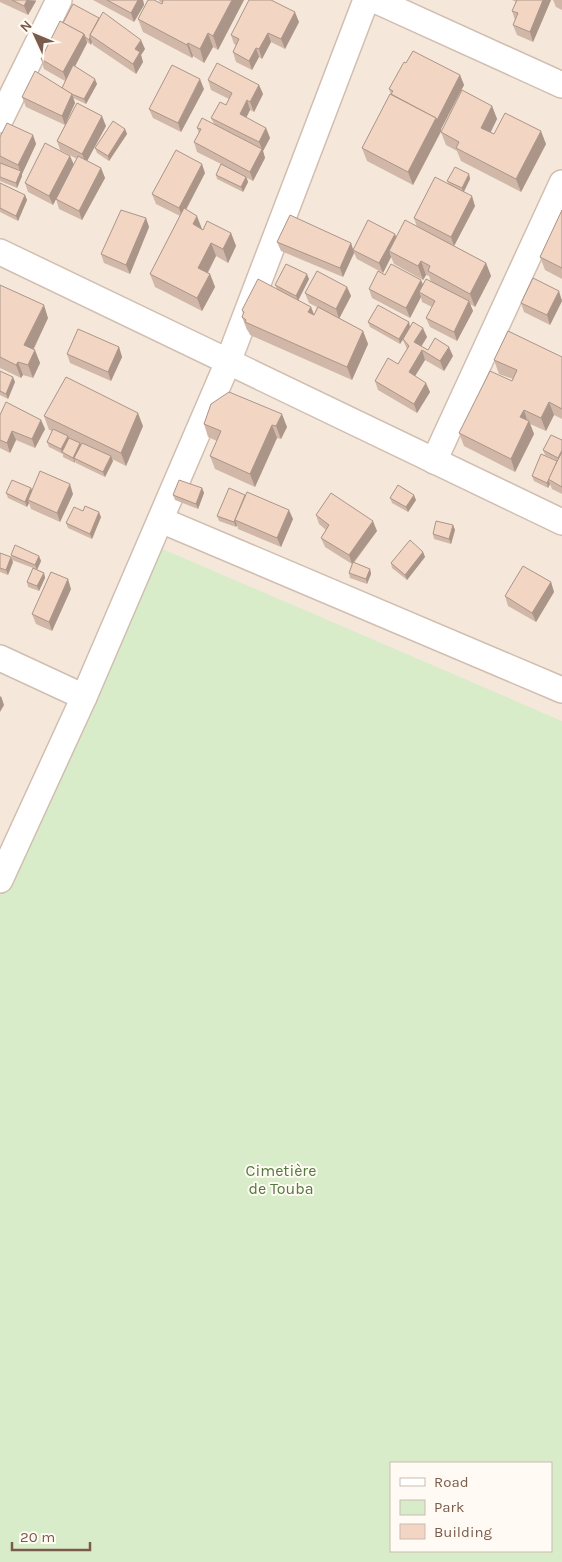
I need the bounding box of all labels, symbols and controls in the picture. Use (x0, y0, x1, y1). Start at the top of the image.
north arrow (10, 10, 60, 60)
text: N (16, 17, 36, 36)
park label: Cimetière de Touba (246, 1161, 316, 1198)
legend (390, 1462, 552, 1552)
text: Road (434, 1473, 469, 1491)
text: Park (434, 1498, 464, 1516)
scale bar (12, 1520, 90, 1552)
text: Building (434, 1523, 492, 1541)
text: 20 m (20, 1528, 55, 1546)

